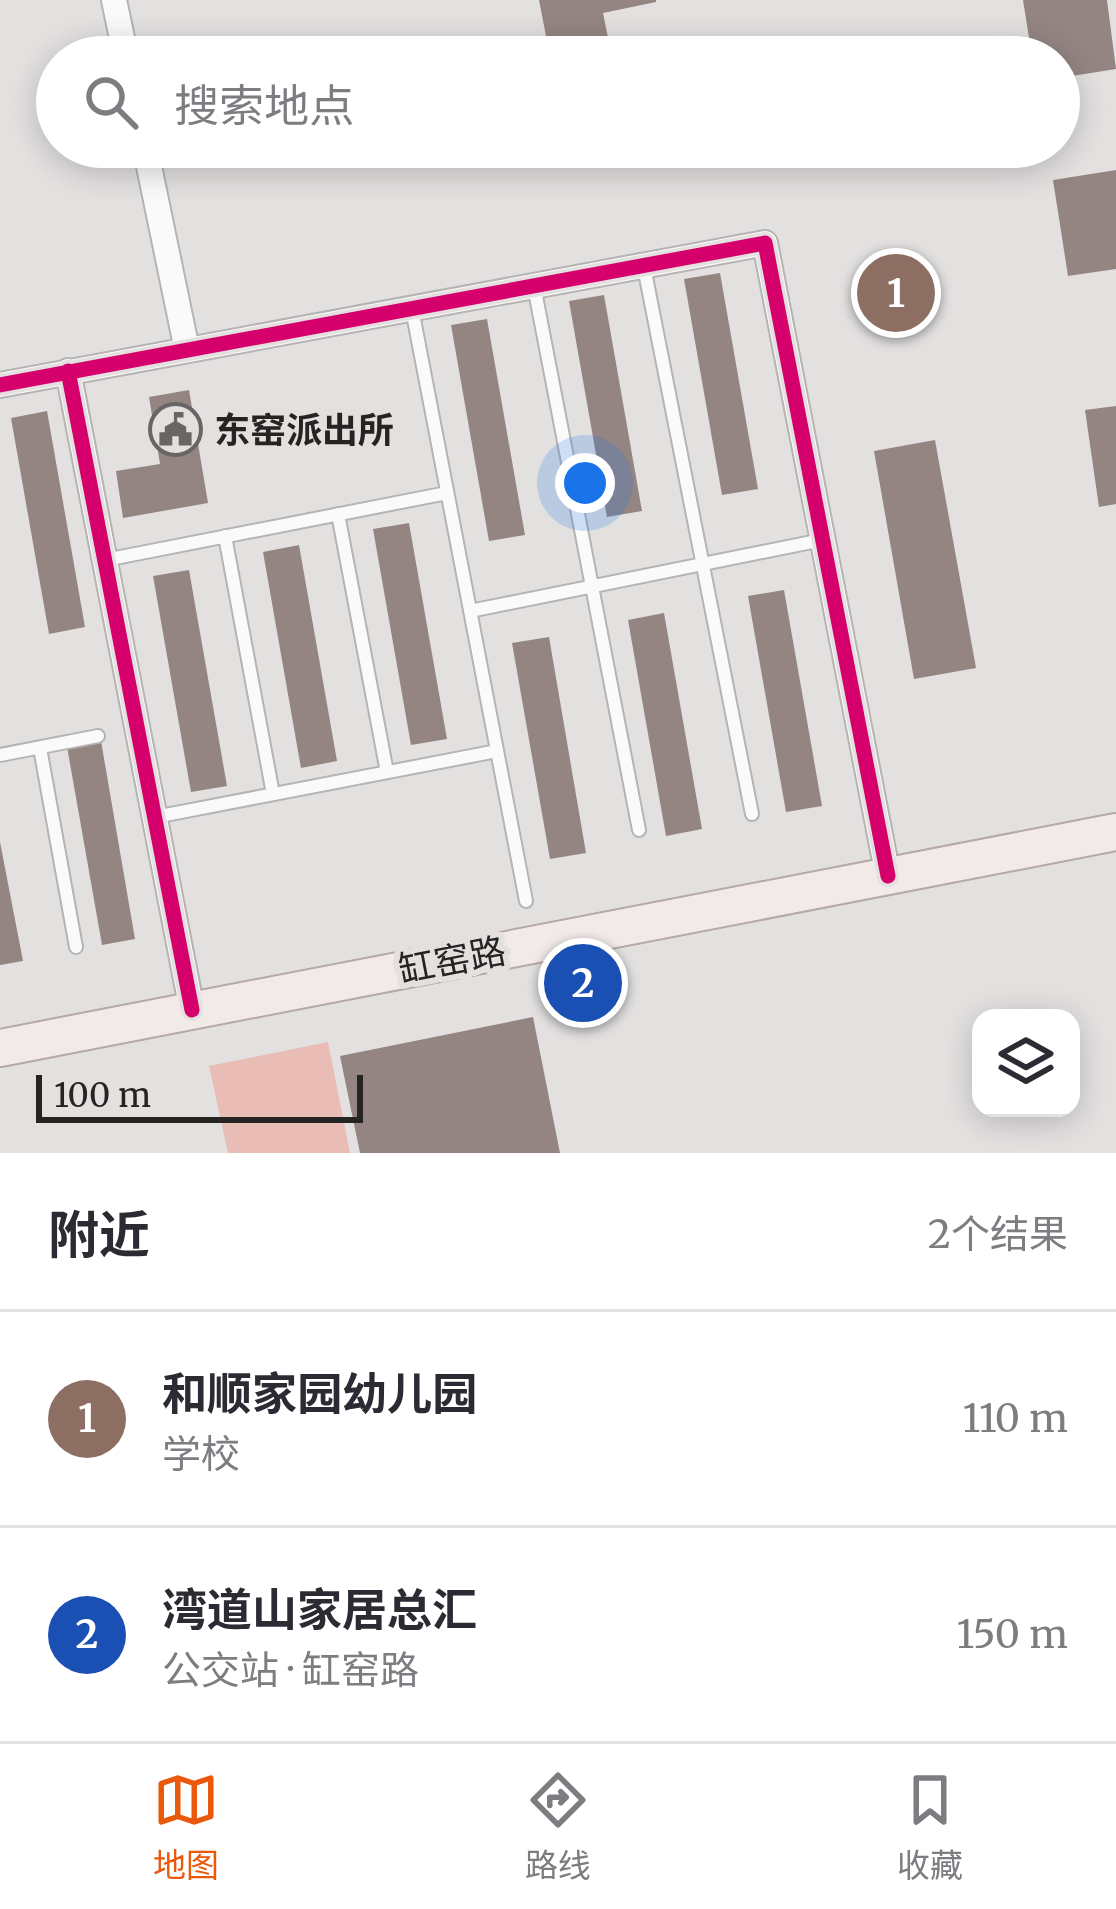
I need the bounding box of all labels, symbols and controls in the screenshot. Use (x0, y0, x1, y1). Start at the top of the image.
search box (36, 36, 1080, 168)
icon: search (78, 69, 144, 135)
text: 搜索地点 (174, 78, 354, 134)
pin: 1 (857, 248, 935, 338)
public building icon: 东窑派出所 (147, 402, 203, 458)
place label: 东窑派出所 (214, 408, 394, 453)
your location (555, 453, 615, 513)
street label: 缸窑路 (395, 928, 509, 993)
pin: 2 (544, 938, 622, 1028)
map controls (972, 1009, 1080, 1117)
button: layers (972, 1009, 1080, 1117)
scale bar (36, 1069, 363, 1122)
text: 100 m (54, 1075, 151, 1116)
text: 附近 (48, 1203, 150, 1267)
text: 2个结果 (928, 1210, 1068, 1259)
text: 和顺家园幼儿园 (162, 1366, 477, 1422)
text: 1 (78, 1394, 96, 1443)
text: 110 m (963, 1394, 1068, 1443)
text: 学校 (162, 1430, 240, 1479)
text: 湾道山家居总汇 (162, 1582, 477, 1638)
text: 2 (76, 1610, 98, 1659)
text: 150 m (956, 1610, 1068, 1659)
text: 公交站 · 缸窑路 (162, 1646, 419, 1695)
tab: 地图 (153, 1767, 219, 1887)
tab: 路线 (525, 1767, 591, 1887)
tab: 收藏 (897, 1767, 963, 1887)

